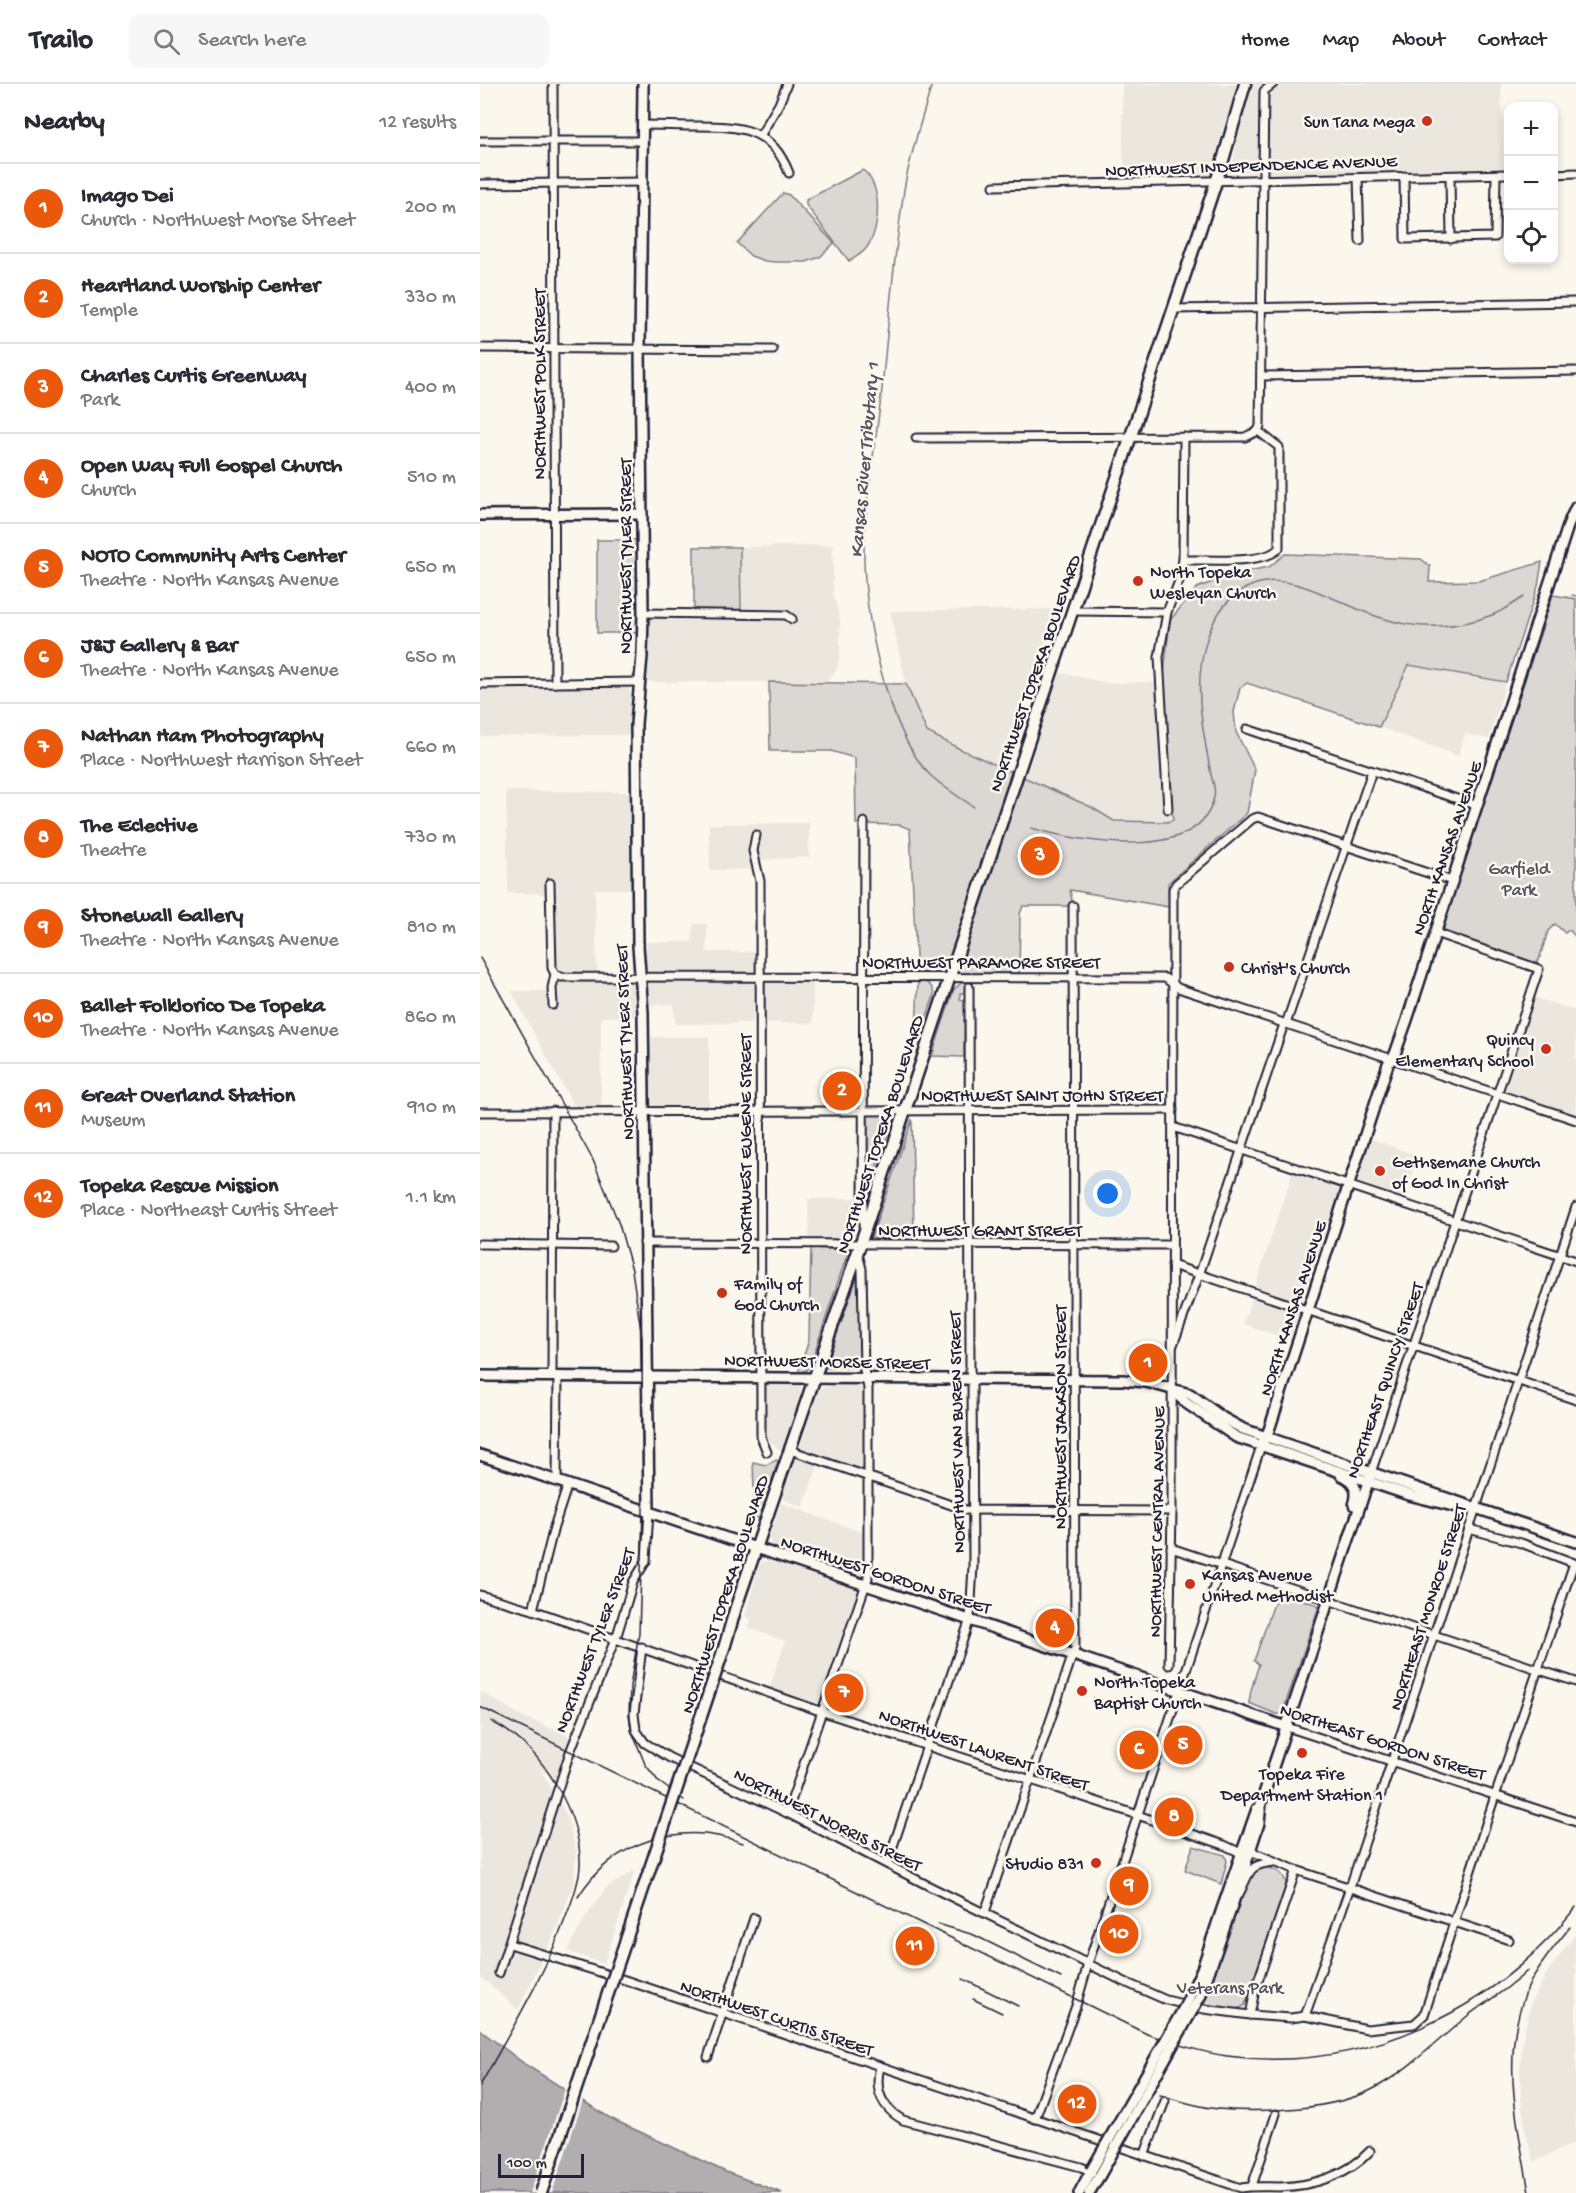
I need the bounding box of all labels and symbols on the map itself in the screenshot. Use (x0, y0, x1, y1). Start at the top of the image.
place label: Sun Tana Mega (1304, 113, 1416, 134)
marker: Sun Tana Mega (1420, 114, 1434, 128)
street label: NORTHWEST INDEPENDENCE AVENUE (1105, 152, 1398, 183)
street label: NORTHWEST POLK STREET (531, 287, 552, 479)
water label: Kansas River Tributary 1 (846, 362, 886, 559)
street label: NORTHWEST TYLER STREET (617, 457, 638, 654)
street label: NORTHWEST TOPEKA BOULEVARD (986, 552, 1087, 795)
place label: North Topeka Wesleyan Church (1150, 563, 1276, 605)
marker: North Topeka Wesleyan Church (1131, 574, 1145, 588)
street label: NORTH KANSAS AVENUE (1409, 758, 1488, 939)
pin: 3 (1020, 834, 1060, 878)
park label: Garfield Park (1489, 860, 1551, 902)
street label: NORTHWEST TYLER STREET (613, 942, 640, 1140)
street label: NORTHWEST PARAMORE STREET (862, 954, 1101, 975)
place label: Christ's Church (1241, 959, 1350, 980)
marker: Christ's Church (1222, 960, 1236, 974)
street label: NORTHWEST TOPEKA BOULEVARD (833, 1013, 930, 1256)
place label: Quincy Elementary School (1395, 1031, 1534, 1073)
street label: NORTHWEST EUGENE STREET (737, 1033, 758, 1254)
marker: Quincy Elementary School (1539, 1042, 1553, 1056)
pin: 2 (822, 1068, 862, 1114)
street label: NORTHWEST SAINT JOHN STREET (921, 1087, 1164, 1108)
place label: Gethsemane Church of God In Christ (1392, 1153, 1541, 1195)
marker: Gethsemane Church of God In Christ (1373, 1164, 1387, 1178)
your location (1093, 1179, 1122, 1208)
street label: NORTH KANSAS AVENUE (1256, 1218, 1333, 1399)
street label: NORTHWEST GRANT STREET (878, 1222, 1083, 1243)
place label: Family of God Church (733, 1275, 820, 1317)
street label: NORTHEAST QUINCY STREET (1343, 1279, 1430, 1481)
marker: Family of God Church (715, 1286, 729, 1300)
street label: NORTHWEST JACKSON STREET (1052, 1304, 1073, 1529)
street label: NORTHWEST VAN BUREN STREET (946, 1310, 971, 1553)
pin: 1 (1128, 1340, 1168, 1386)
street label: NORTHWEST MORSE STREET (724, 1351, 931, 1376)
street label: NORTHWEST CENTRAL AVENUE (1146, 1406, 1171, 1638)
street label: NORTHWEST TOPEKA BOULEVARD (678, 1473, 775, 1716)
street label: NORTHEAST MONROE STREET (1386, 1501, 1473, 1713)
street label: NORTHWEST GORDON STREET (778, 1532, 994, 1621)
street label: NORTHWEST TYLER STREET (551, 1545, 642, 1736)
place label: Kansas Avenue United Methodist (1202, 1566, 1335, 1608)
marker: Kansas Avenue United Methodist (1183, 1577, 1197, 1591)
pin: 4 (1036, 1606, 1074, 1650)
pin: 7 (824, 1670, 864, 1716)
place label: North Topeka Baptist Church (1093, 1673, 1202, 1715)
marker: North Topeka Baptist Church (1075, 1684, 1089, 1698)
street label: NORTHEAST GORDON STREET (1277, 1700, 1489, 1787)
street label: NORTHWEST LAURENT STREET (876, 1706, 1092, 1798)
pin: 5 (1164, 1722, 1202, 1768)
pin: 6 (1120, 1728, 1158, 1772)
marker: Topeka Fire Department Station 1 (1295, 1746, 1309, 1760)
street label: NORTHWEST NORRIS STREET (730, 1765, 925, 1878)
place label: Topeka Fire Department Station 1 (1220, 1765, 1383, 1807)
pin: 8 (1154, 1794, 1194, 1840)
place label: Studio 831 (1005, 1855, 1084, 1876)
marker: Studio 831 (1089, 1856, 1103, 1870)
pin: 9 (1110, 1864, 1148, 1908)
pin: 10 (1100, 1912, 1138, 1956)
pin: 11 (896, 1924, 934, 1968)
street label: NORTHWEST CURTIS STREET (677, 1976, 876, 2063)
park label: Veterans Park (1176, 1979, 1285, 2000)
pin: 12 (1058, 2082, 1096, 2126)
scale bar (498, 2151, 584, 2178)

